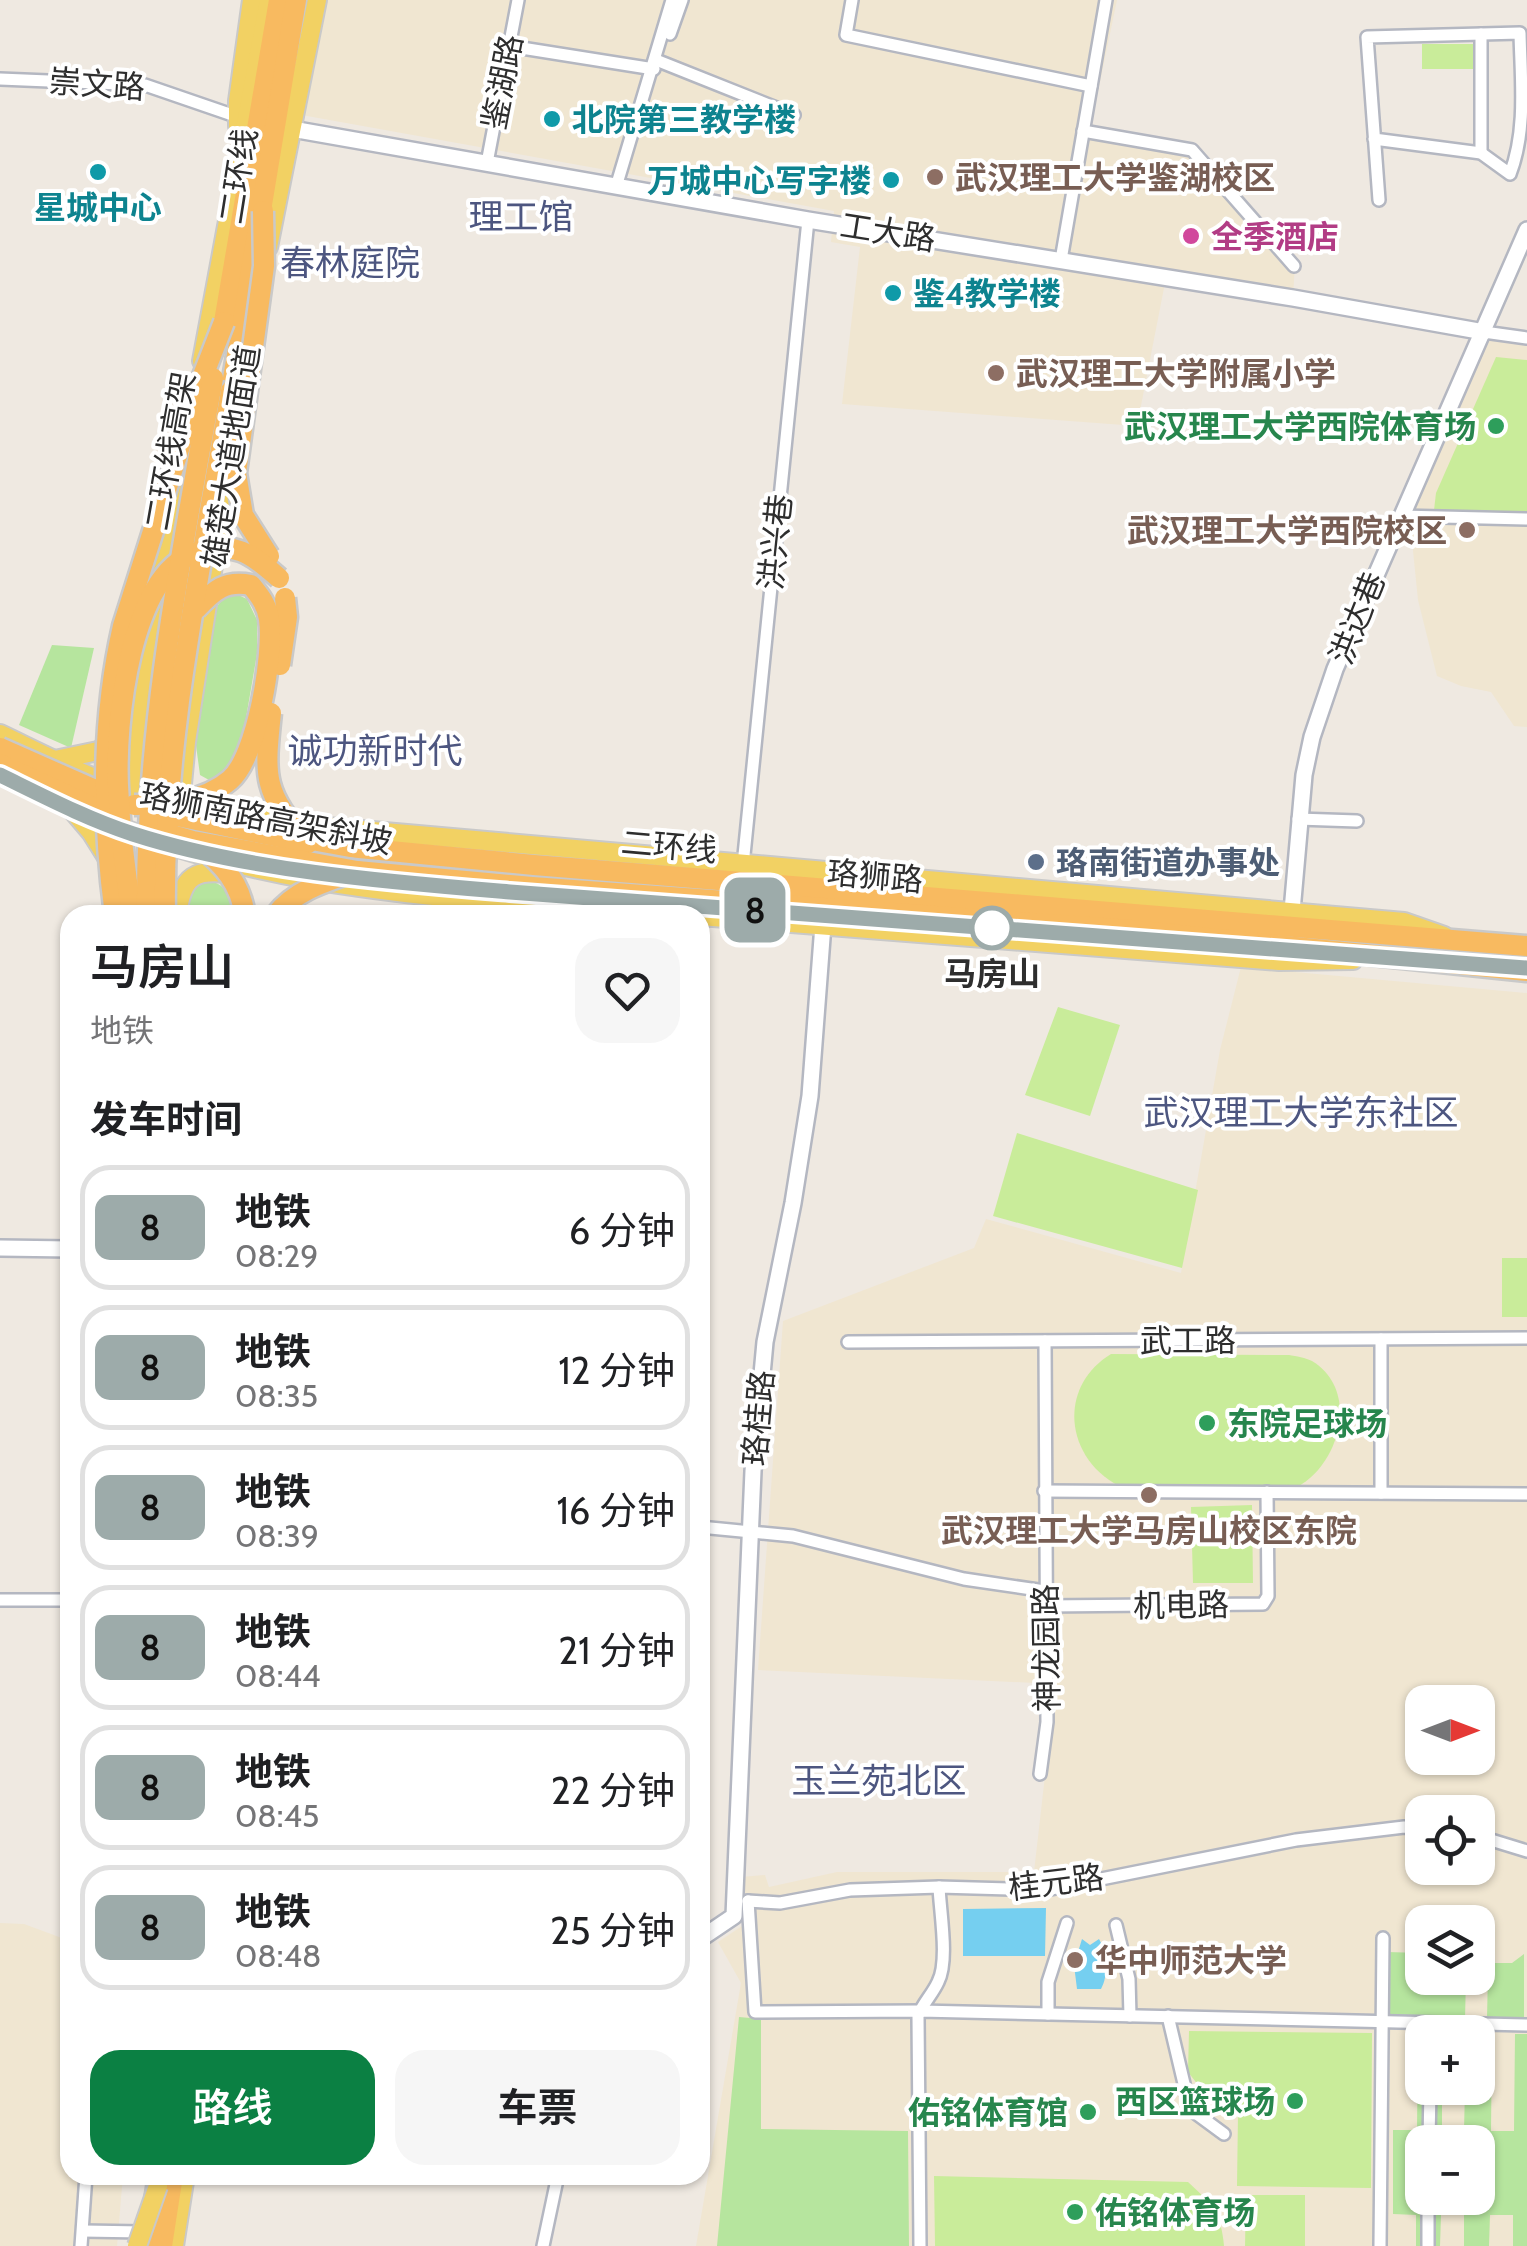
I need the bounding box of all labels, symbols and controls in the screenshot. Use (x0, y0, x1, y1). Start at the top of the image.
street label: 鉴湖路 (474, 31, 530, 133)
street label: 崇文路 (48, 61, 146, 107)
place label: 北院第三教学楼 (572, 100, 796, 139)
marker: 北院第三教学楼 (541, 108, 563, 130)
street label: 二环线 (211, 126, 265, 226)
place label: 武汉理工大学鉴湖校区 (955, 158, 1275, 197)
marker: 星城中心 (87, 161, 109, 183)
place label: 万城中心写字楼 (647, 161, 871, 200)
marker: 武汉理工大学鉴湖校区 (924, 166, 946, 188)
marker: 万城中心写字楼 (880, 169, 902, 191)
place label: 星城中心 (34, 188, 162, 227)
district label: 理工馆 (468, 195, 574, 238)
street label: 工大路 (838, 205, 938, 259)
place label: 全季酒店 (1211, 217, 1339, 256)
marker: 全季酒店 (1180, 225, 1202, 247)
district label: 春林庭院 (280, 241, 420, 284)
place label: 鉴4教学楼 (913, 274, 1061, 313)
marker: 鉴4教学楼 (882, 282, 904, 304)
street label: 雄楚大道地面道 (194, 342, 268, 570)
place label: 武汉理工大学附属小学 (1016, 354, 1336, 393)
marker: 武汉理工大学附属小学 (985, 362, 1007, 384)
street label: 二环线高架 (137, 369, 203, 533)
place label: 武汉理工大学西院体育场 (1124, 407, 1476, 446)
marker: 武汉理工大学西院体育场 (1485, 415, 1507, 437)
street label: 洪兴巷 (751, 492, 799, 592)
place label: 武汉理工大学西院校区 (1127, 511, 1447, 550)
marker: 武汉理工大学西院校区 (1456, 519, 1478, 541)
street label: 洪达巷 (1321, 566, 1393, 670)
district label: 诚功新时代 (287, 729, 463, 772)
street label: 珞狮南路高架斜坡 (137, 774, 395, 862)
street label: 二环线 (619, 822, 719, 870)
place label: 珞南街道办事处 (1056, 843, 1280, 882)
marker: 珞南街道办事处 (1025, 851, 1047, 873)
street label: 珞狮路 (825, 852, 925, 900)
line badge: 8 (722, 878, 788, 942)
text: 8 (744, 889, 766, 932)
marker: 马房山 (971, 907, 1013, 949)
text: 马房山 (90, 938, 234, 996)
button: heart (575, 938, 680, 1043)
place label: 马房山 (944, 954, 1040, 993)
text: 地铁 (90, 1011, 154, 1050)
district label: 武汉理工大学东社区 (1143, 1091, 1459, 1134)
text: 发车时间 (90, 1096, 242, 1143)
text: 地铁 (235, 1188, 311, 1235)
text: 8 (139, 1206, 161, 1249)
text: 6 分钟 (569, 1207, 675, 1254)
text: 08:29 (235, 1236, 318, 1275)
street label: 武工路 (1140, 1321, 1236, 1360)
text: 地铁 (235, 1328, 311, 1375)
text: 8 (139, 1346, 161, 1389)
text: 12 分钟 (558, 1347, 675, 1394)
street label: 珞桂路 (734, 1368, 782, 1468)
text: 08:35 (235, 1376, 318, 1415)
place label: 东院足球场 (1227, 1404, 1387, 1443)
marker: 东院足球场 (1196, 1412, 1218, 1434)
text: 地铁 (235, 1468, 311, 1515)
marker: 武汉理工大学马房山校区东院 (1138, 1484, 1160, 1506)
text: 8 (139, 1486, 161, 1529)
text: 16 分钟 (556, 1487, 675, 1534)
place label: 武汉理工大学马房山校区东院 (941, 1511, 1357, 1550)
text: 08:39 (235, 1516, 319, 1555)
street label: 神龙园路 (1025, 1584, 1067, 1712)
street label: 机电路 (1133, 1585, 1229, 1625)
text: 地铁 (235, 1608, 311, 1655)
text: 8 (139, 1626, 161, 1669)
text: 21 分钟 (558, 1627, 675, 1674)
text: 08:44 (235, 1656, 320, 1695)
north arrow (1405, 1685, 1495, 1775)
map controls (1405, 1685, 1495, 2215)
text: 地铁 (235, 1748, 311, 1795)
district label: 玉兰苑北区 (791, 1759, 967, 1802)
text: 8 (139, 1766, 161, 1809)
text: 22 分钟 (551, 1767, 675, 1814)
button: locate (1405, 1795, 1495, 1885)
text: 08:45 (235, 1796, 319, 1835)
street label: 桂元路 (1006, 1857, 1106, 1907)
text: 地铁 (235, 1888, 311, 1935)
button: layers (1405, 1905, 1495, 1995)
text: 8 (139, 1906, 161, 1949)
text: 25 分钟 (550, 1907, 675, 1954)
text: 08:48 (235, 1936, 321, 1975)
place label: 华中师范大学 (1095, 1941, 1287, 1980)
marker: 华中师范大学 (1064, 1949, 1086, 1971)
button: + (1405, 2015, 1495, 2105)
button: 路线 (90, 2050, 375, 2165)
button: 车票 (395, 2050, 680, 2165)
place label: 西区篮球场 (1115, 2082, 1275, 2121)
marker: 西区篮球场 (1284, 2090, 1306, 2112)
place label: 佑铭体育馆 (908, 2093, 1068, 2132)
marker: 佑铭体育馆 (1077, 2101, 1099, 2123)
button: − (1405, 2125, 1495, 2215)
place label: 佑铭体育场 (1095, 2193, 1255, 2232)
marker: 佑铭体育场 (1064, 2201, 1086, 2223)

